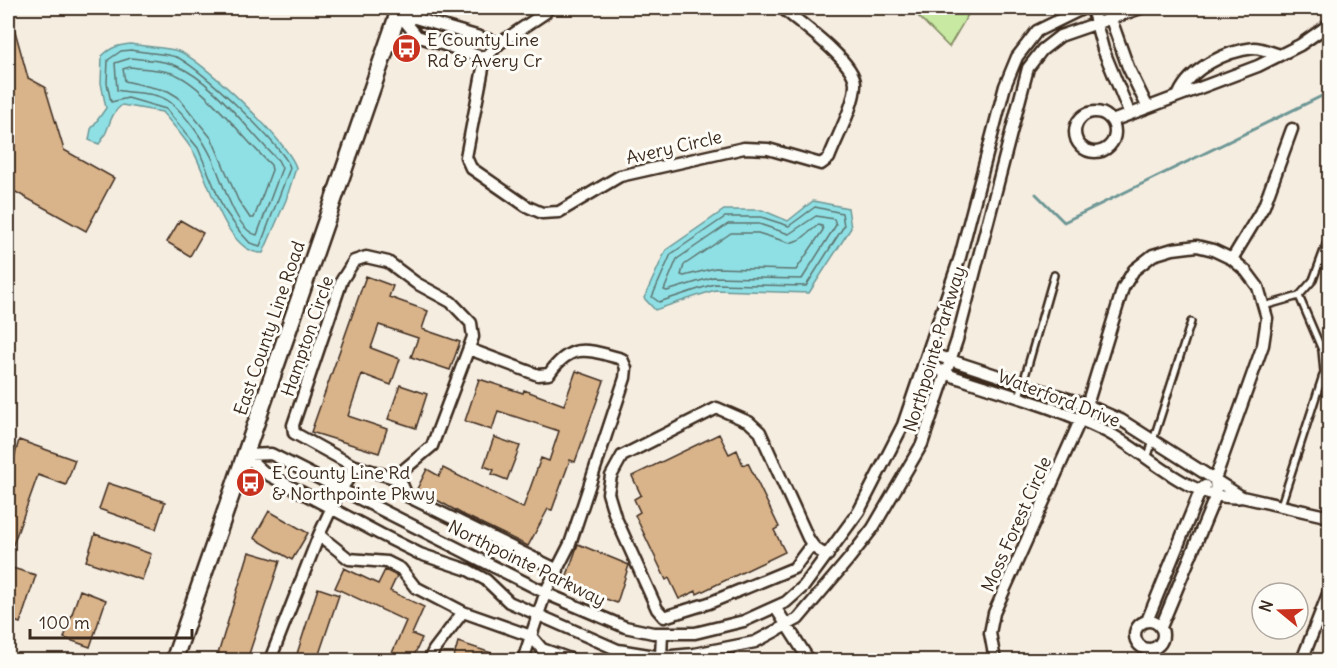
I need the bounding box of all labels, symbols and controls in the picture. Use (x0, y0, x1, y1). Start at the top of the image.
place label: E County Line Rd & Avery Cr (427, 28, 543, 72)
bus stop icon: E County Line Rd & Avery Cr (390, 33, 422, 65)
street label: Avery Circle (624, 125, 724, 169)
street label: East County Line Road (228, 237, 310, 418)
street label: Northpointe Parkway (898, 263, 970, 435)
street label: Hampton Circle (276, 273, 338, 399)
street label: Waterford Drive (995, 364, 1123, 432)
street label: Moss Forest Circle (976, 453, 1056, 595)
place label: E County Line Rd & Northpointe Pkwy (272, 461, 435, 505)
bus stop icon: E County Line Rd & Northpointe Pkwy (235, 466, 267, 498)
street label: Northpointe Parkway (444, 515, 610, 611)
north arrow (1250, 581, 1310, 641)
text: N (1255, 598, 1277, 615)
scale bar (30, 602, 192, 640)
text: 100 m (39, 611, 90, 634)

